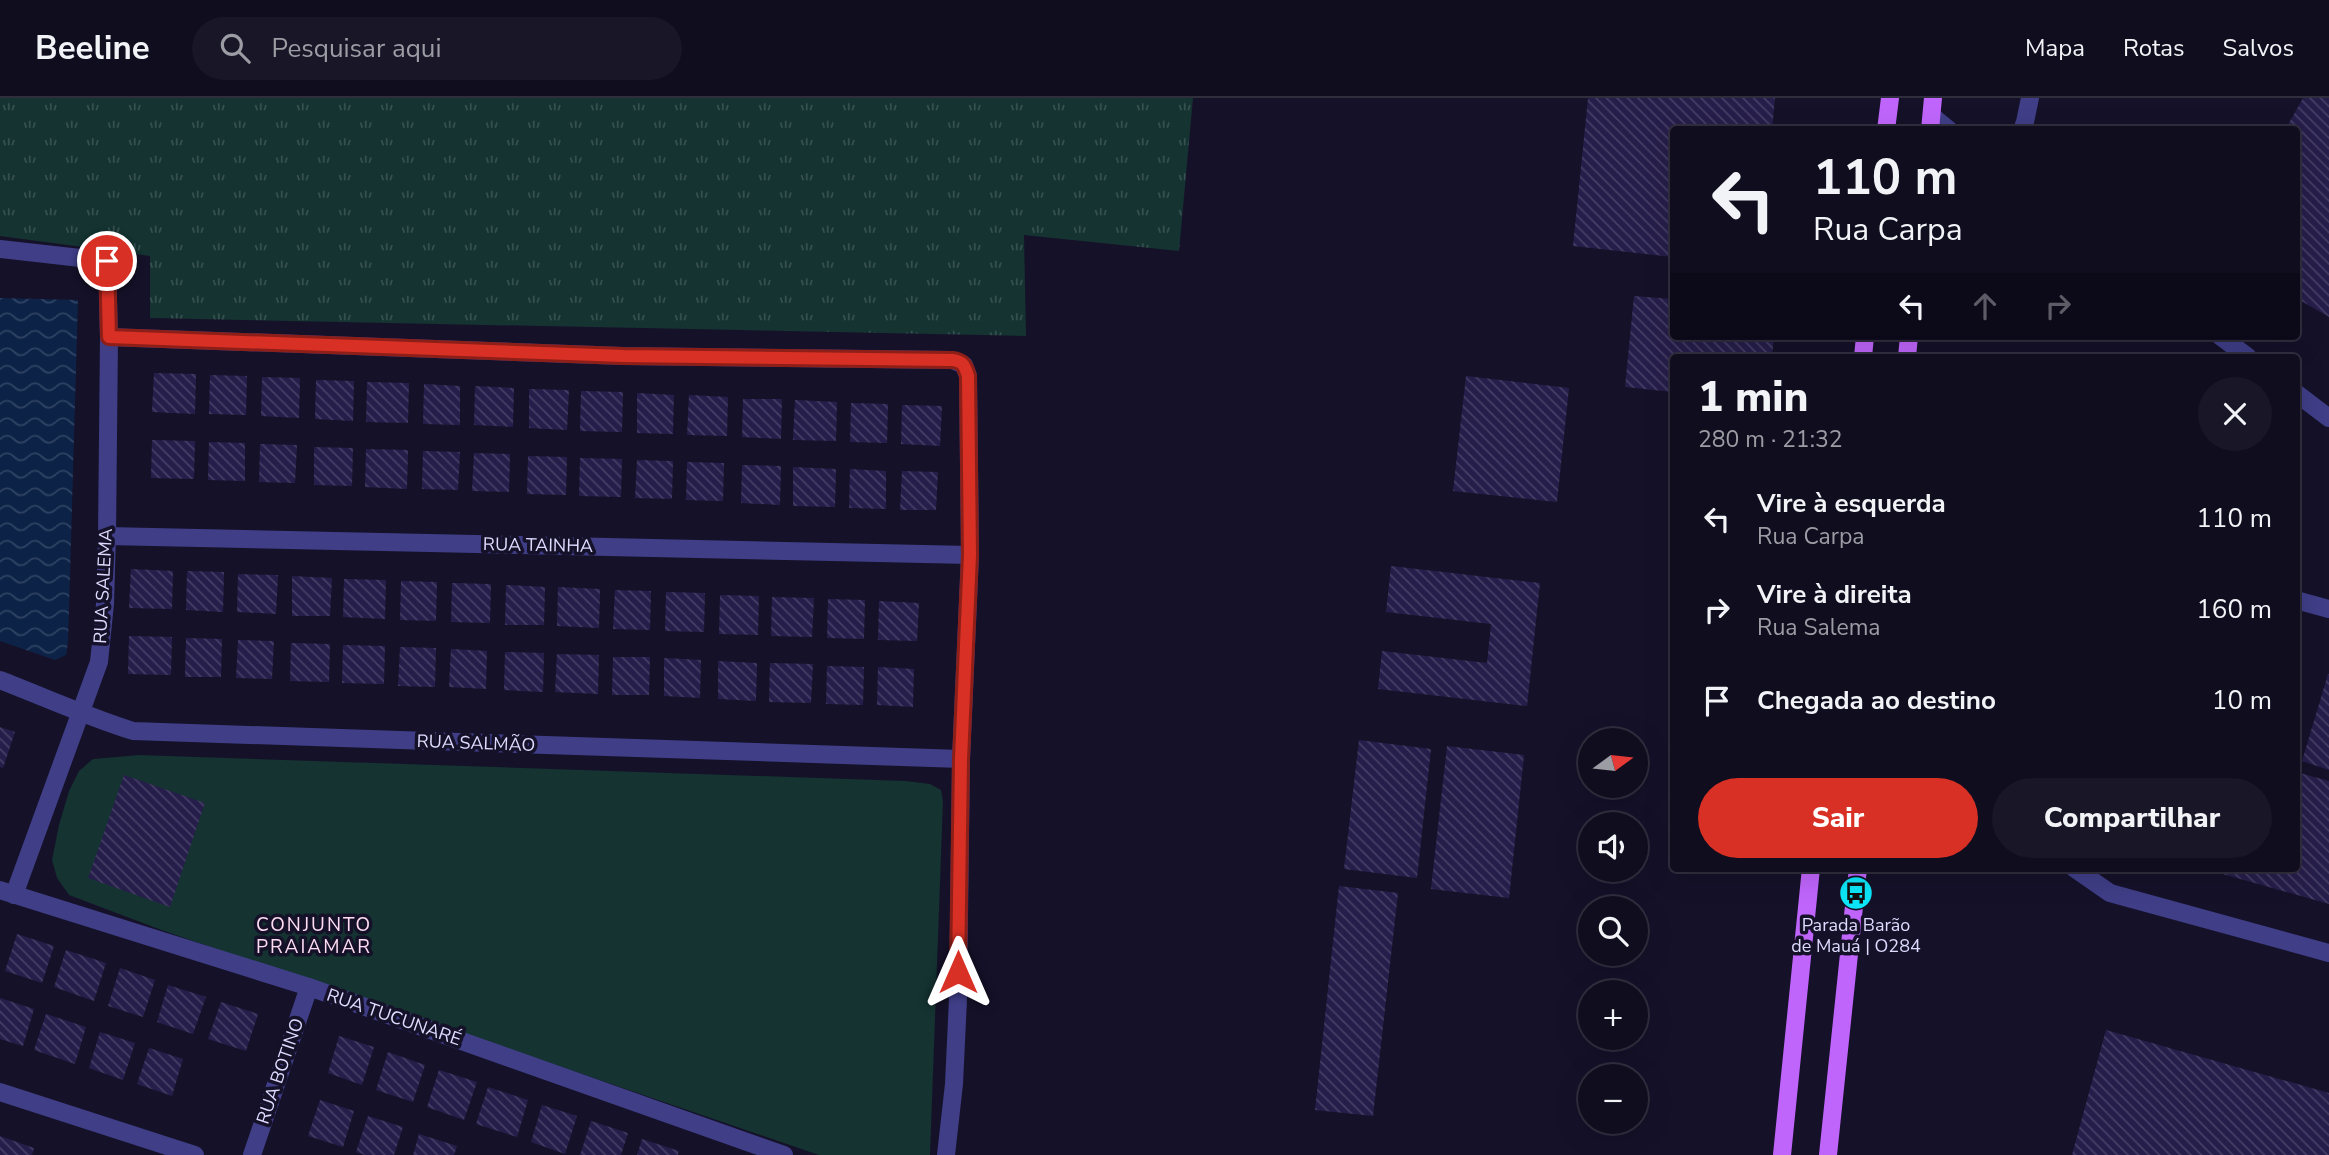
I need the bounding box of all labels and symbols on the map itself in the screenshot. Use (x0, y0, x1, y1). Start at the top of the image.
pin (77, 231, 137, 291)
street label: RUA SALEMA (88, 528, 118, 644)
street label: RUA TAINHA (483, 532, 593, 558)
north arrow (1578, 728, 1648, 798)
street label: RUA SALMÃO (416, 729, 536, 757)
bus stop icon: Parada Barão de Mauá | O284 (1837, 874, 1875, 912)
district label: CONJUNTO PRAIAMAR (256, 912, 372, 960)
place label: Parada Barão de Mauá | O284 (1791, 913, 1921, 958)
position arrow (921, 935, 995, 1009)
street label: RUA TUCUNARÉ (323, 983, 465, 1051)
street label: RUA BOTINO (251, 1015, 309, 1127)

